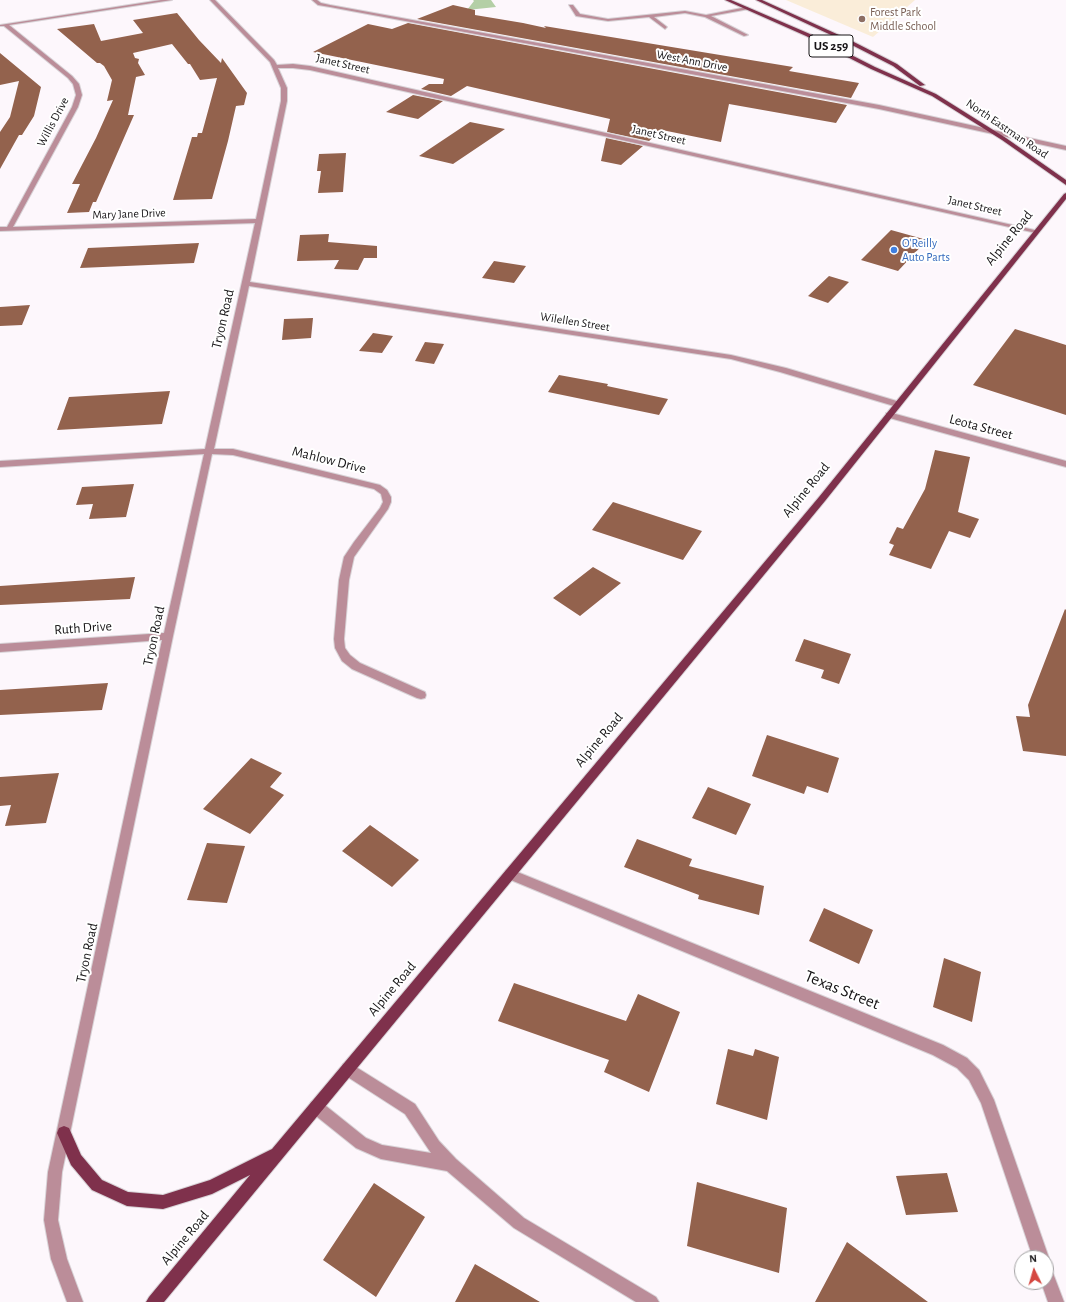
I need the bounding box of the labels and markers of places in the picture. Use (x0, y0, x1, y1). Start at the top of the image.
place label: Forest Park Middle School (870, 5, 936, 33)
marker: Forest Park Middle School (857, 14, 867, 24)
place label: O'Reilly Auto Parts (902, 236, 950, 264)
marker: O'Reilly Auto Parts (889, 245, 899, 255)

